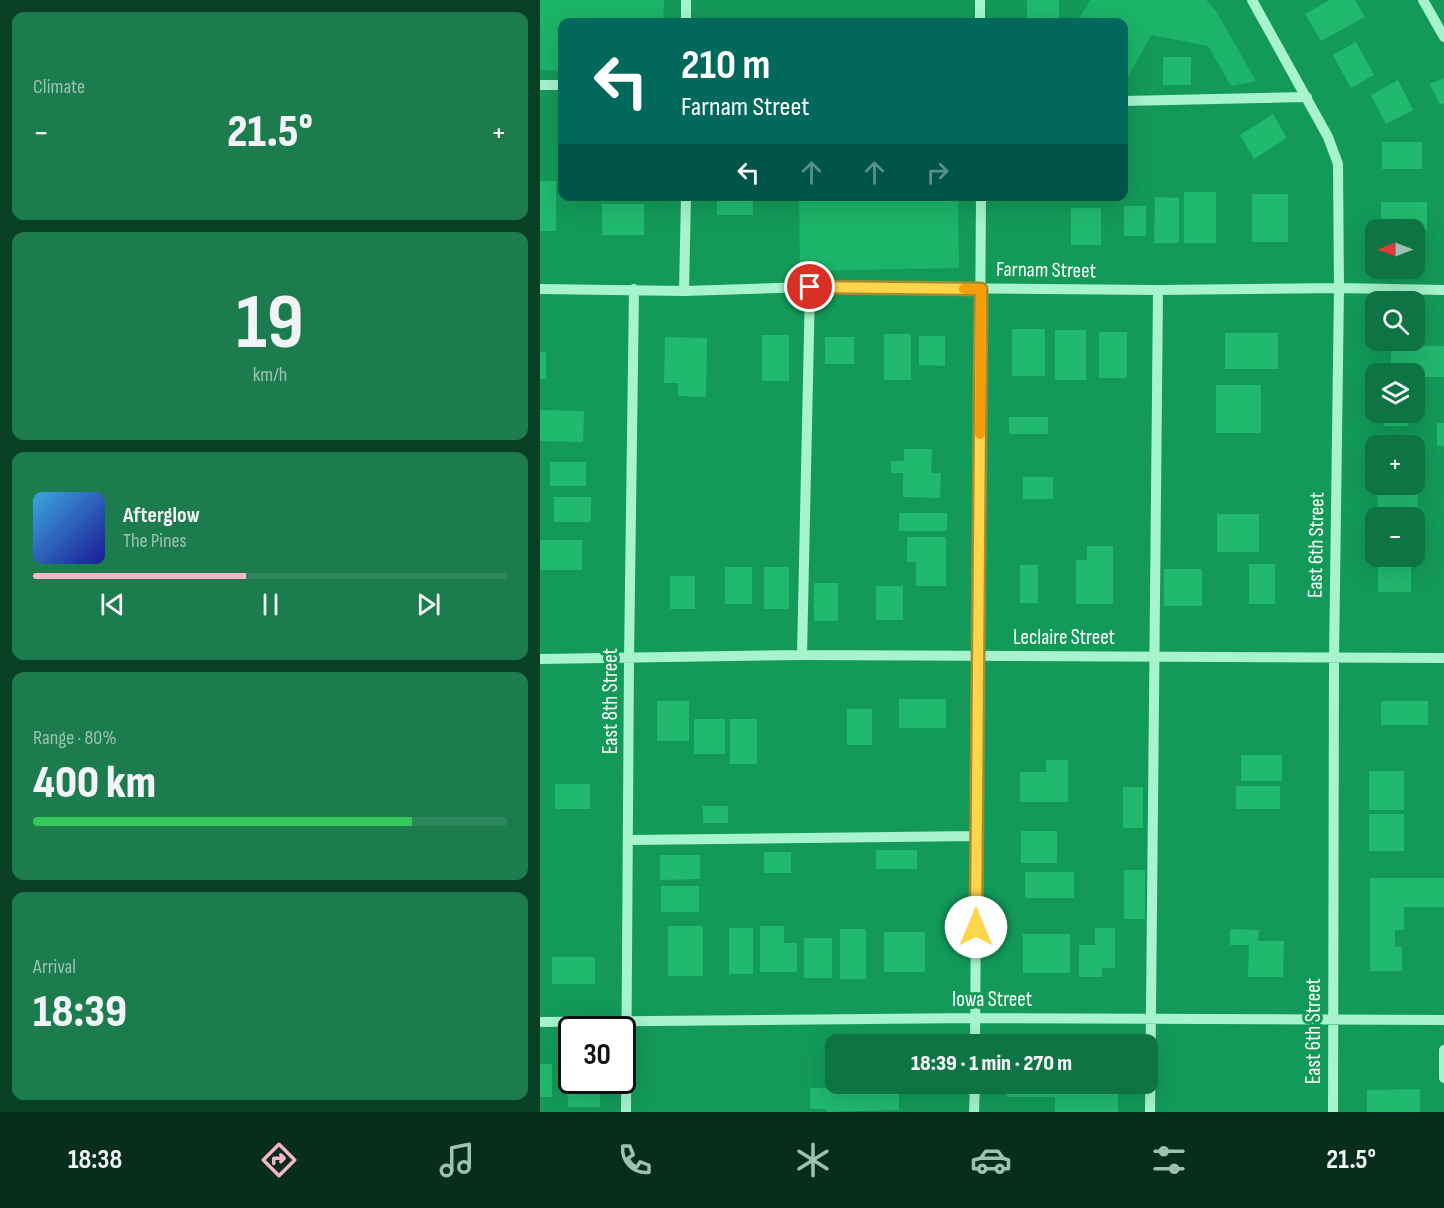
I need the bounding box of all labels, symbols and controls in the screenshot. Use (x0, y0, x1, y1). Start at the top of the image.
text: 210 m (681, 40, 770, 91)
icon: left (582, 42, 660, 120)
text: Climate (33, 75, 85, 99)
text: Farnam Street (681, 91, 809, 123)
text: 21.5° (227, 105, 313, 160)
text: − (33, 113, 49, 153)
text: + (491, 113, 507, 153)
icon: left (732, 156, 765, 189)
icon: ahead (795, 156, 828, 189)
icon: ahead (858, 156, 891, 189)
icon: right (921, 156, 954, 189)
north arrow (1365, 219, 1425, 279)
map controls (1365, 219, 1425, 567)
street label: Farnam Street (996, 257, 1096, 283)
pin (784, 261, 835, 312)
icon: arrive (793, 270, 826, 303)
text: 19 (236, 277, 304, 370)
button: search (1365, 291, 1425, 351)
text: km/h (253, 363, 287, 387)
button: layers (1365, 363, 1425, 423)
button: + (1365, 435, 1425, 495)
street label: East 6th Street (1303, 492, 1329, 598)
text: Afterglow (123, 502, 200, 529)
button: − (1365, 507, 1425, 567)
text: The Pines (123, 529, 187, 553)
icon: previous (96, 588, 129, 621)
icon: pause (254, 588, 287, 621)
icon: next (412, 588, 445, 621)
street label: Leclaire Street (1013, 625, 1115, 650)
street label: East 8th Street (598, 648, 623, 754)
text: Range · 80% (33, 726, 117, 750)
text: 400 km (33, 756, 156, 811)
position arrow (944, 895, 1008, 959)
text: Arrival (33, 955, 76, 979)
street label: East 6th Street (1301, 978, 1326, 1084)
text: 18:39 (33, 985, 127, 1040)
street label: Iowa Street (952, 987, 1032, 1012)
speed limit sign: 30 (558, 1016, 636, 1094)
text: 18:39 · 1 min · 270 m (911, 1050, 1072, 1077)
icon: directions (258, 1139, 300, 1181)
icon: music (436, 1139, 478, 1181)
icon: phone (614, 1139, 656, 1181)
icon: climate (792, 1139, 834, 1181)
icon: car (970, 1139, 1012, 1181)
icon: filters (1148, 1139, 1190, 1181)
text: 18:38 (68, 1144, 122, 1176)
text: 21.5° (1326, 1144, 1376, 1176)

